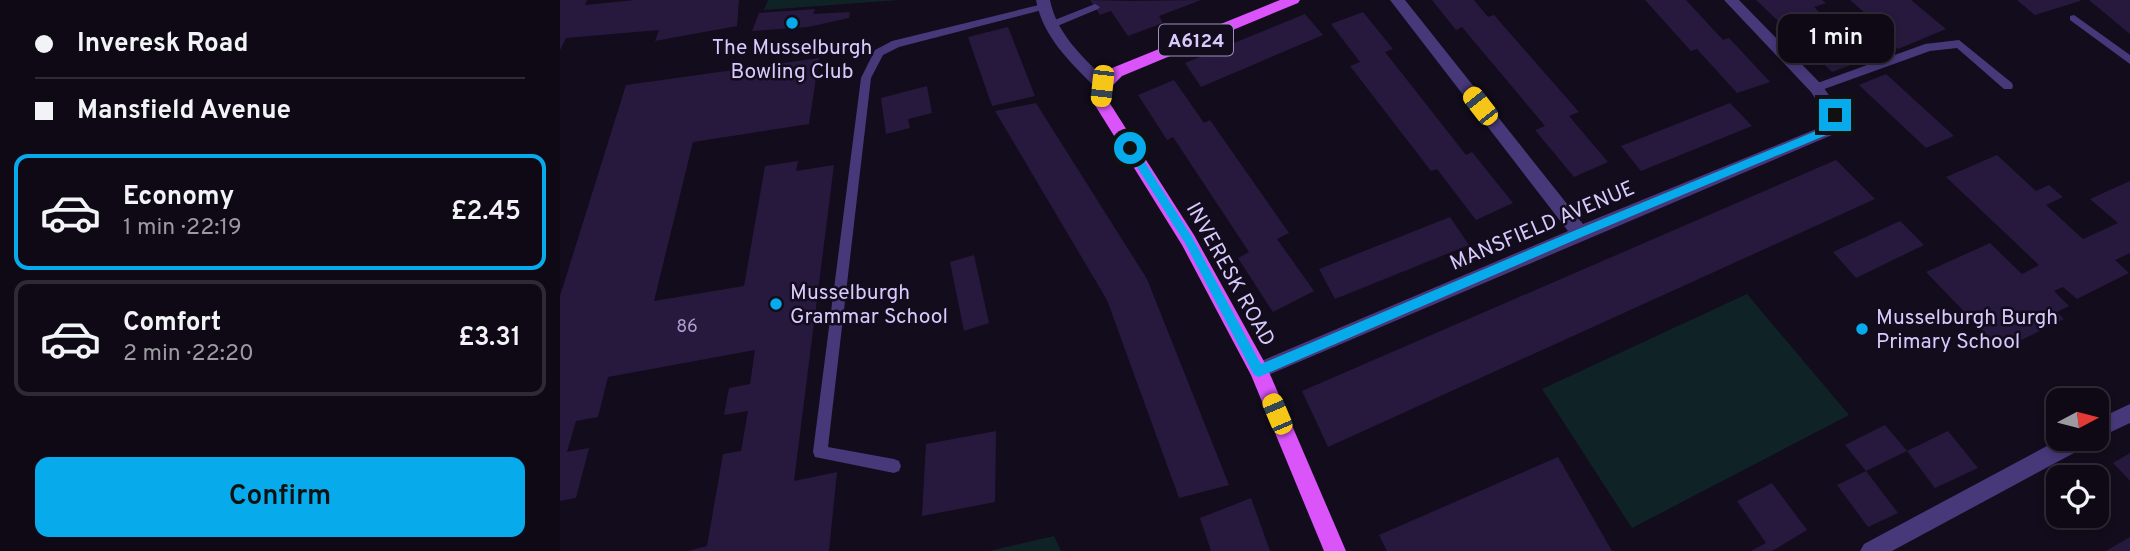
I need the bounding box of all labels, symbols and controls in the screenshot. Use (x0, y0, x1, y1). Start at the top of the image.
callout: 1 min (1777, 13, 1893, 62)
marker: The Musselburgh Bowling Club (784, 15, 800, 31)
road number: A6124 (1159, 24, 1233, 56)
text: 1 min (1809, 24, 1863, 53)
text: Inveresk Road (77, 28, 248, 61)
place label: The Musselburgh Bowling Club (712, 35, 872, 86)
car (1090, 64, 1115, 108)
car (1459, 83, 1502, 129)
text: Mansfield Avenue (77, 95, 291, 128)
route end (1819, 99, 1851, 131)
route start (1114, 132, 1146, 164)
street label: MANSFIELD AVENUE (1446, 175, 1639, 277)
icon: car (39, 181, 102, 244)
text: Economy (123, 181, 234, 214)
text: £2.45 (451, 196, 521, 229)
street label: INVERESK ROAD (1179, 198, 1280, 352)
text: 1 min · 22:19 (123, 214, 242, 243)
place label: Musselburgh Grammar School (790, 280, 948, 331)
marker: Musselburgh Grammar School (768, 296, 784, 312)
place label: Musselburgh Burgh Primary School (1876, 305, 2058, 356)
icon: car (39, 307, 102, 370)
text: Comfort (123, 307, 221, 340)
house number: 86 (676, 316, 698, 339)
marker: Musselburgh Burgh Primary School (1854, 321, 1870, 337)
text: £3.31 (458, 322, 521, 355)
text: 2 min · 22:20 (123, 340, 254, 369)
north arrow (2046, 388, 2109, 452)
map controls (2046, 388, 2109, 528)
car (1260, 391, 1295, 437)
button: Confirm (35, 457, 525, 537)
button: locate (2046, 465, 2109, 528)

